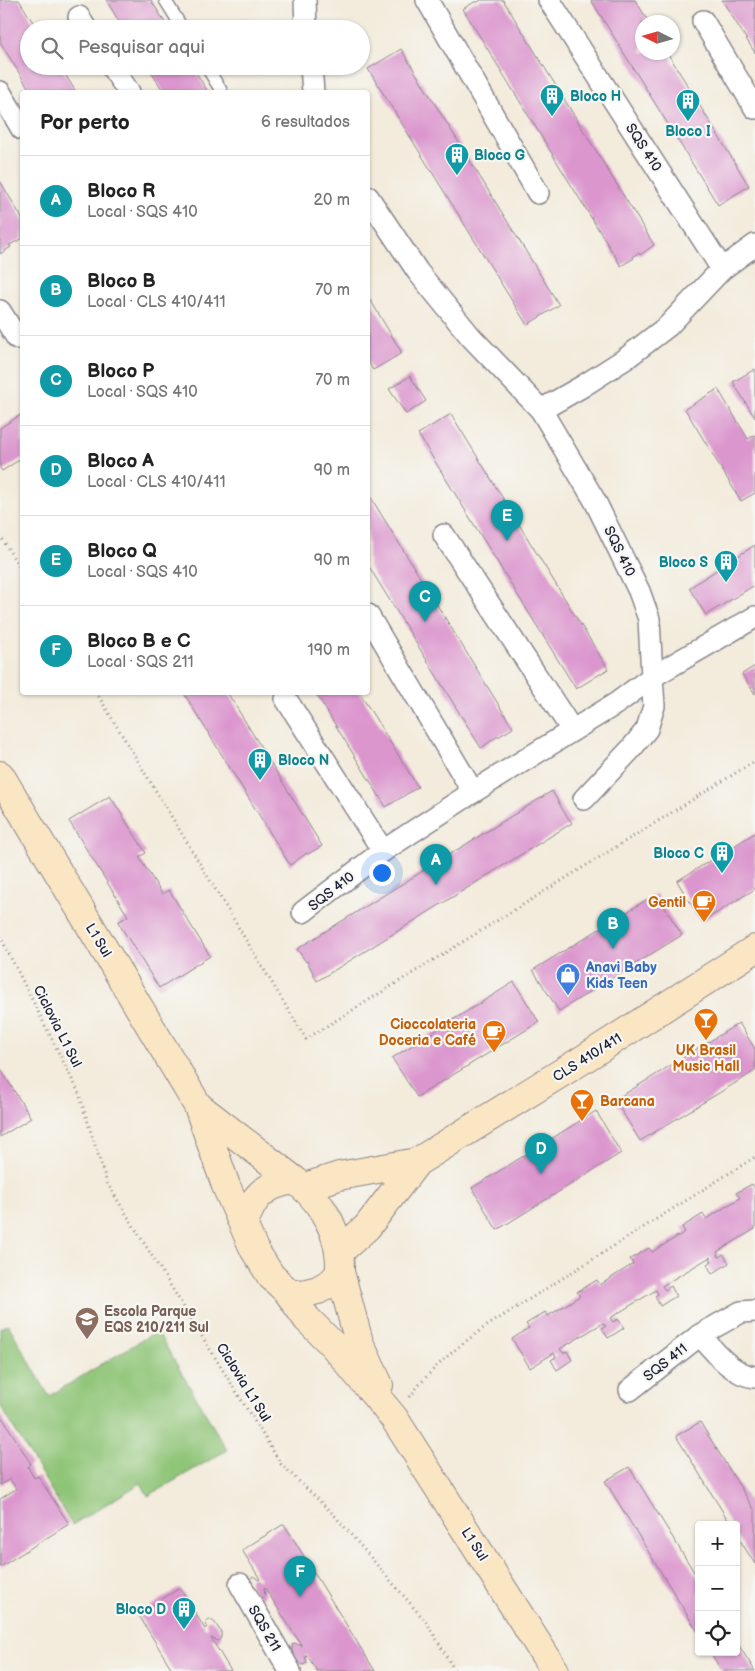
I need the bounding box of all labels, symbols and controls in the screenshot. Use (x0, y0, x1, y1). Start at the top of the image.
north arrow (635, 15, 680, 60)
search box (20, 20, 370, 75)
icon: search (38, 34, 66, 62)
text: Pesquisar aqui (78, 36, 205, 59)
building icon: Bloco H (539, 83, 565, 117)
place label: Bloco H (570, 88, 621, 105)
building icon: Bloco I (675, 88, 701, 122)
text: Por perto (40, 110, 130, 135)
text: 6 resultados (261, 113, 350, 132)
street label: SQS 410 (622, 120, 665, 174)
place label: Bloco I (665, 123, 711, 140)
building icon: Bloco G (444, 142, 470, 176)
place label: Bloco G (474, 147, 525, 164)
text: Bloco R (87, 180, 155, 203)
text: A (51, 191, 61, 210)
text: 20 m (314, 191, 350, 210)
text: Local · SQS 410 (87, 203, 198, 222)
text: Bloco B (87, 270, 156, 293)
text: B (50, 281, 62, 300)
text: 70 m (315, 281, 350, 300)
text: Local · CLS 410/411 (87, 293, 226, 312)
text: Bloco P (87, 360, 154, 383)
text: C (50, 371, 62, 390)
text: 70 m (315, 371, 350, 390)
text: Local · SQS 410 (87, 383, 198, 402)
text: Bloco A (87, 450, 154, 473)
text: D (50, 461, 62, 480)
text: 90 m (314, 461, 350, 480)
text: Local · CLS 410/411 (87, 473, 226, 492)
pin: E (491, 500, 523, 541)
street label: SQS 410 (600, 523, 639, 579)
text: Bloco Q (87, 540, 157, 563)
building icon: Bloco S (713, 549, 739, 583)
text: E (51, 551, 61, 570)
text: 90 m (314, 551, 350, 570)
place label: Bloco S (659, 554, 709, 571)
text: Local · SQS 410 (87, 563, 198, 582)
pin: C (409, 581, 441, 622)
text: Bloco B e C (87, 630, 190, 653)
text: F (51, 641, 61, 660)
text: 190 m (308, 641, 350, 660)
text: Local · SQS 211 (87, 653, 194, 672)
building icon: Bloco N (247, 747, 273, 781)
place label: Bloco N (278, 752, 329, 769)
building icon: Bloco C (709, 840, 735, 874)
pin: A (420, 844, 452, 885)
place label: Bloco C (653, 845, 704, 862)
your location (369, 860, 395, 886)
street label: SQS 410 (305, 868, 358, 915)
cafe icon: Gentil (691, 889, 717, 923)
place label: Gentil (648, 894, 686, 911)
pin: B (597, 908, 629, 949)
street label: L1 Sul (82, 920, 115, 960)
place label: Anavi Baby Kids Teen (585, 959, 657, 992)
shop icon: Anavi Baby Kids Teen (555, 962, 581, 996)
street label: Ciclovia L1 Sul (30, 982, 85, 1070)
bar icon: UK Brasil Music Hall (693, 1007, 719, 1041)
place label: Cioccolateria Doceria e Café (379, 1016, 477, 1049)
cafe icon: Cioccolateria Doceria e Café (481, 1019, 507, 1053)
street label: CLS 410/411 (550, 1030, 625, 1085)
place label: UK Brasil Music Hall (672, 1042, 740, 1075)
bar icon: Barcana (569, 1088, 595, 1122)
place label: Barcana (600, 1093, 655, 1110)
pin: D (525, 1133, 557, 1174)
place label: Escola Parque EQS 210/211 Sul (104, 1303, 209, 1336)
school or university icon: Escola Parque EQS 210/211 Sul (74, 1306, 100, 1340)
street label: Ciclovia L1 Sul (213, 1340, 275, 1425)
street label: SQS 411 (640, 1340, 691, 1385)
map controls (695, 1521, 740, 1656)
button: + (695, 1521, 740, 1566)
street label: L1 Sul (458, 1524, 492, 1564)
pin: F (284, 1556, 316, 1597)
button: − (695, 1566, 740, 1611)
building icon: Bloco D (171, 1596, 197, 1630)
place label: Bloco D (115, 1601, 166, 1618)
street label: SQS 211 (245, 1602, 285, 1654)
button: locate (695, 1611, 740, 1656)

